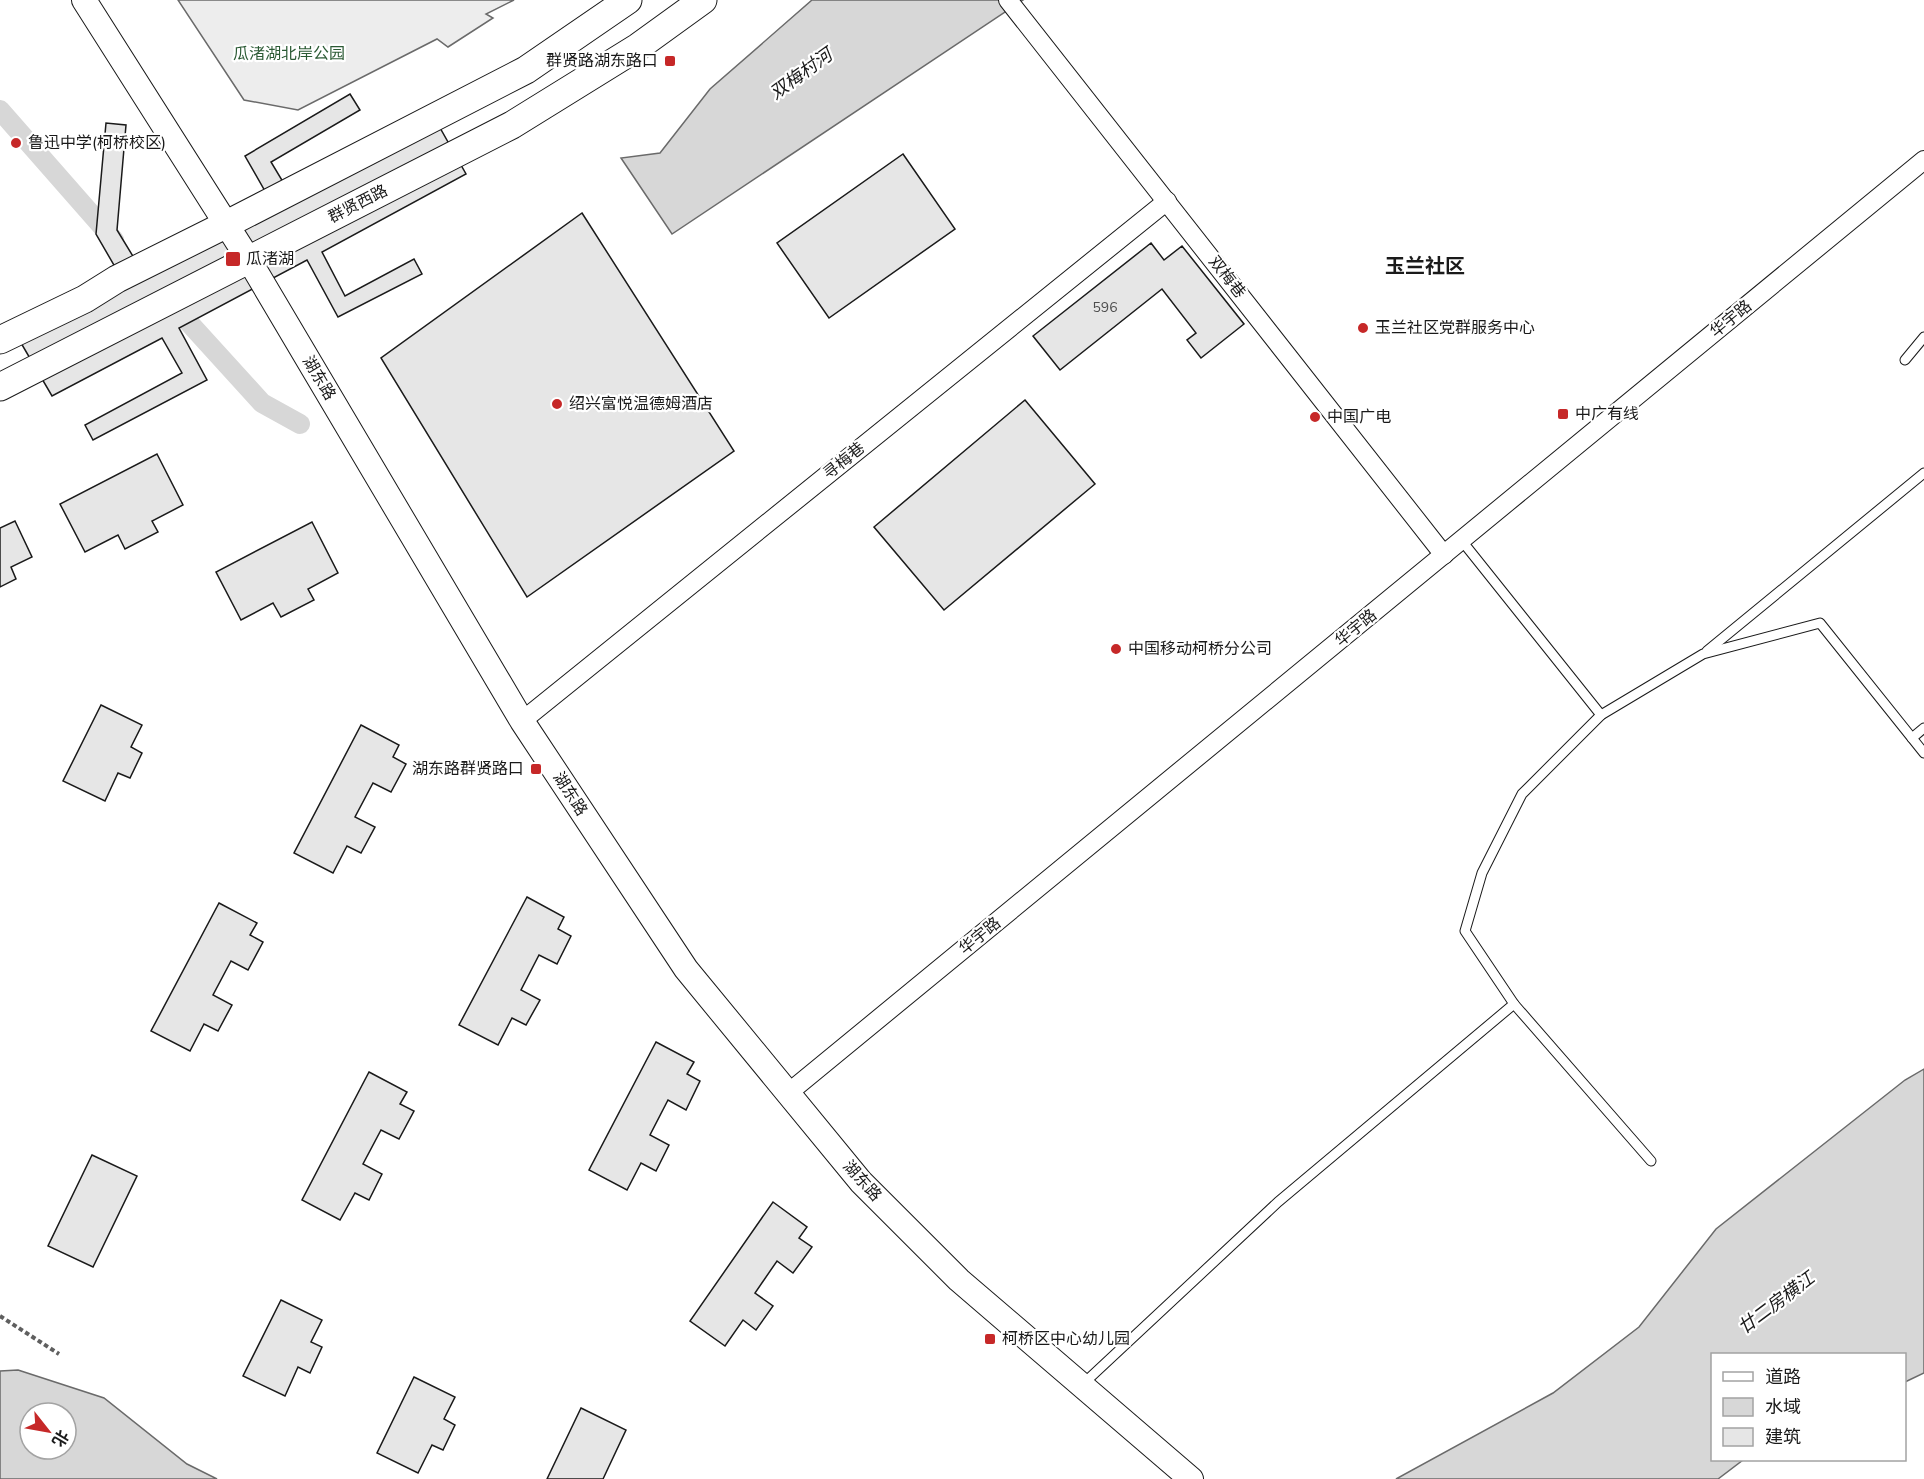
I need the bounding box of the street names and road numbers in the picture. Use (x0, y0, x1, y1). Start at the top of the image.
street label: 群贤西路 (324, 180, 392, 228)
street label: 双梅巷 (1204, 251, 1250, 303)
street label: 华宇路 (1705, 295, 1757, 343)
street label: 湖东路 (297, 352, 341, 404)
street label: 寻梅巷 (818, 437, 870, 485)
street label: 华宇路 (1330, 604, 1382, 652)
street label: 湖东路 (548, 768, 592, 820)
street label: 华宇路 (954, 912, 1006, 960)
street label: 湖东路 (838, 1156, 886, 1206)

